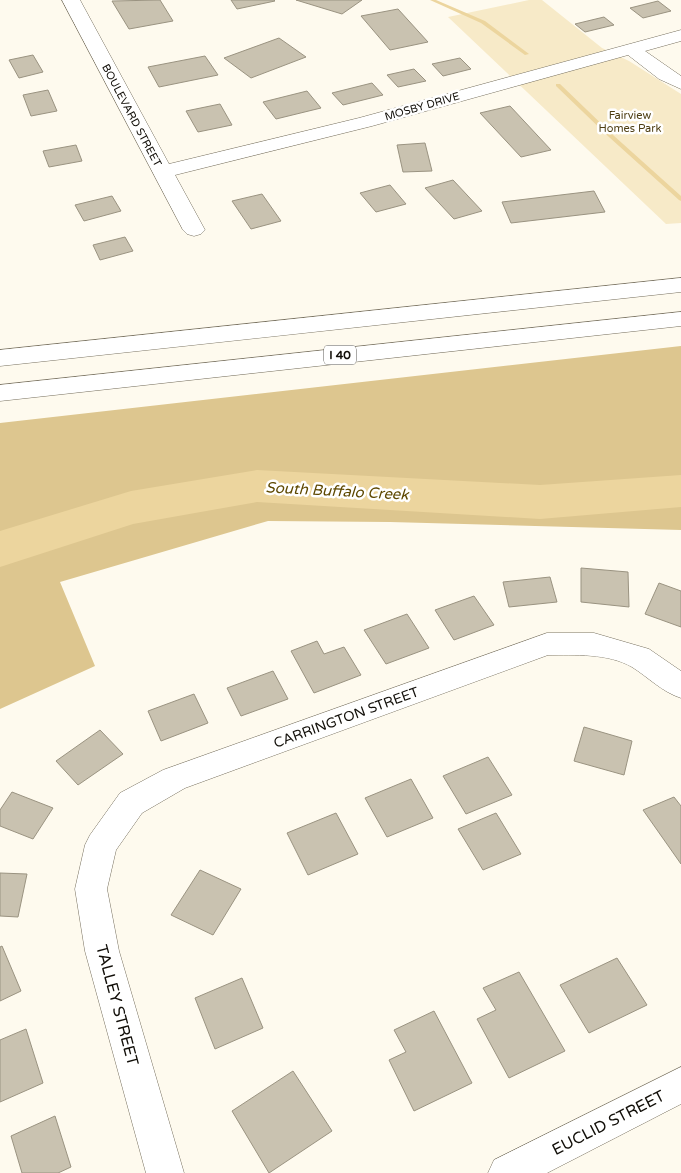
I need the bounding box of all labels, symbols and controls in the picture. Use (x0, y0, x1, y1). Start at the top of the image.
street label: BOULEVARD STREET (99, 62, 164, 169)
street label: MOSBY DRIVE (383, 90, 461, 123)
park label: Fairview Homes Park (599, 109, 661, 135)
road number: I 40 (324, 346, 356, 364)
water label: South Buffalo Creek (265, 478, 411, 504)
street label: CARRINGTON STREET (271, 683, 422, 752)
street label: TALLEY STREET (91, 943, 143, 1068)
street label: EUCLID STREET (549, 1086, 668, 1160)

